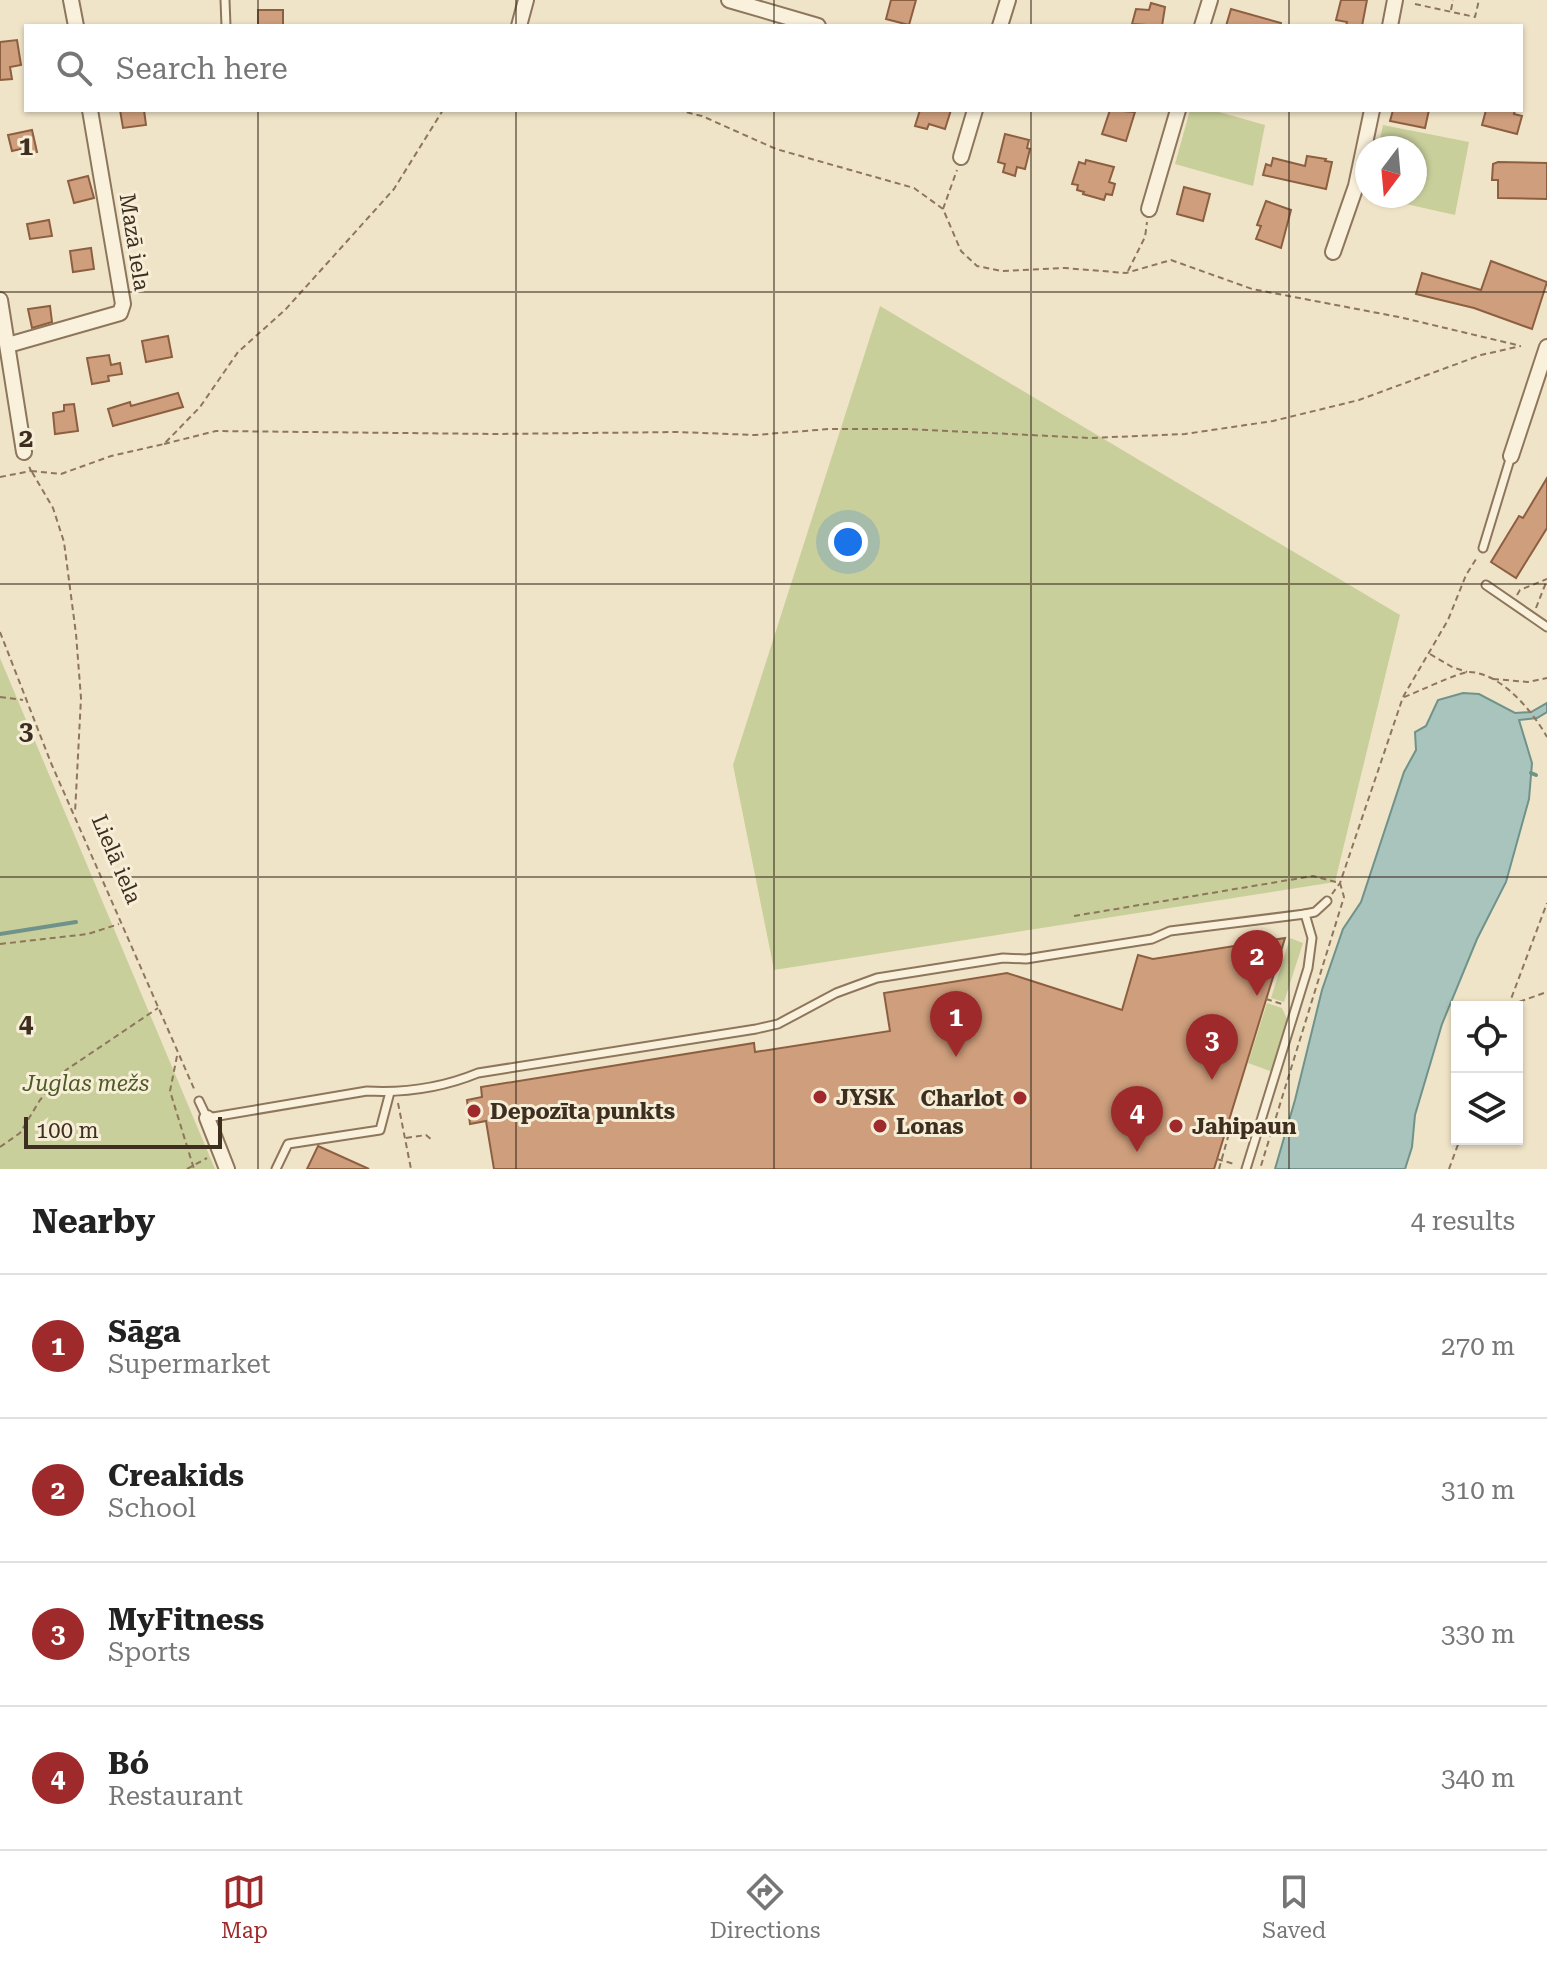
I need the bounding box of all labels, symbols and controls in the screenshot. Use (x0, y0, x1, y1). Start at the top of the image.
search box (24, 24, 1523, 112)
icon: search (52, 46, 96, 90)
text: Search here (116, 51, 288, 86)
text: 1 (19, 131, 33, 161)
north arrow (1355, 136, 1427, 208)
street label: Mazā iela (114, 192, 155, 293)
text: 2 (19, 423, 33, 453)
your location (828, 522, 868, 562)
text: 3 (19, 716, 33, 746)
street label: Lielā iela (87, 811, 147, 908)
pin: 2 (1231, 930, 1283, 996)
pin: 1 (930, 991, 982, 1057)
map controls (1451, 1001, 1523, 1145)
button: locate (1451, 1001, 1523, 1073)
text: 4 (19, 1008, 34, 1038)
pin: 3 (1186, 1014, 1238, 1080)
park label: Juglas mežs (22, 1071, 149, 1096)
button: layers (1451, 1073, 1523, 1145)
place label: JYSK (836, 1085, 895, 1110)
place label: Charlot (920, 1086, 1004, 1111)
pin: 4 (1111, 1086, 1163, 1152)
marker: JYSK (811, 1088, 829, 1106)
marker: Charlot (1011, 1089, 1029, 1107)
place label: Depozīta punkts (490, 1099, 675, 1124)
marker: Depozīta punkts (465, 1102, 483, 1120)
scale bar (24, 1113, 222, 1149)
place label: Lonas (896, 1114, 964, 1139)
place label: Jahipaun (1192, 1114, 1297, 1139)
marker: Lonas (871, 1117, 889, 1135)
marker: Jahipaun (1167, 1117, 1185, 1135)
text: 100 m (36, 1118, 99, 1143)
text: Nearby (32, 1201, 155, 1241)
text: 4 results (1411, 1206, 1515, 1236)
text: Sāga (108, 1314, 181, 1349)
text: 1 (51, 1331, 65, 1361)
text: 270 m (1441, 1331, 1515, 1361)
text: Supermarket (108, 1349, 271, 1379)
text: Creakids (108, 1458, 244, 1493)
text: 2 (51, 1475, 65, 1505)
text: 310 m (1441, 1475, 1515, 1505)
text: School (108, 1493, 196, 1523)
text: MyFitness (108, 1602, 264, 1637)
text: 3 (51, 1619, 65, 1649)
text: 330 m (1441, 1619, 1515, 1649)
text: Sports (108, 1637, 190, 1667)
text: Bó (108, 1746, 149, 1781)
text: 4 (51, 1763, 65, 1793)
text: 340 m (1441, 1763, 1515, 1793)
text: Restaurant (108, 1781, 243, 1811)
tab: Map (221, 1870, 268, 1943)
tab: Directions (710, 1870, 821, 1943)
tab: Saved (1262, 1870, 1326, 1943)

